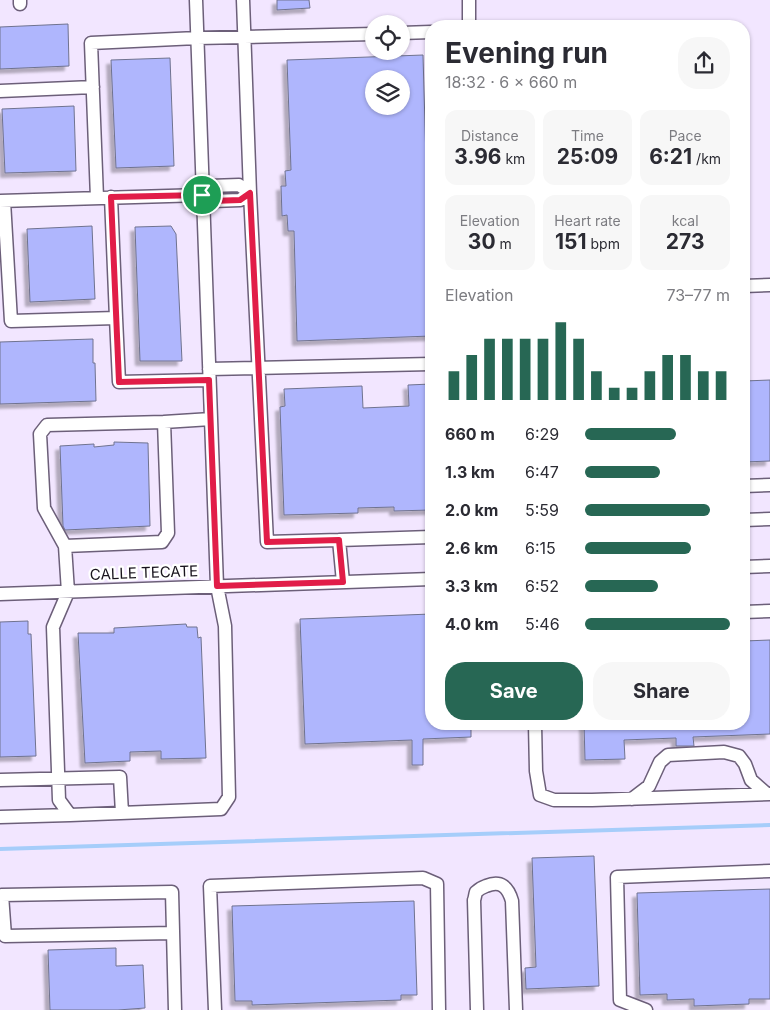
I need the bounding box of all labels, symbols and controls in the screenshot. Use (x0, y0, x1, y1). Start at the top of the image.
map controls (365, 15, 410, 115)
button: locate (365, 15, 410, 60)
text: Evening run (445, 36, 608, 70)
button: share (678, 37, 730, 89)
button: layers (365, 70, 410, 115)
text: 18:32 · 6 × 660 m (445, 72, 577, 92)
text: Distance (461, 127, 519, 144)
text: Time (571, 127, 604, 144)
text: Pace (669, 127, 702, 144)
text: 3.96 (454, 144, 501, 169)
text: 25:09 (557, 144, 618, 169)
text: 6:21 (649, 144, 692, 169)
text: km (501, 150, 525, 167)
text: /km (692, 150, 721, 167)
pin (181, 174, 223, 216)
icon: arrive (188, 181, 216, 209)
text: Elevation (460, 212, 520, 229)
text: Heart rate (554, 212, 621, 229)
text: kcal (672, 212, 699, 229)
text: 30 (468, 229, 496, 254)
text: 151 (555, 229, 587, 254)
text: 273 (666, 229, 704, 254)
text: m (496, 235, 512, 252)
text: bpm (587, 235, 620, 252)
text: Elevation (445, 285, 514, 305)
text: 73–77 m (666, 285, 730, 305)
text: 660 m (445, 424, 495, 444)
text: 6:29 (525, 424, 559, 444)
text: 1.3 km (445, 462, 495, 482)
text: 6:47 (525, 462, 559, 482)
text: 2.0 km (445, 500, 498, 520)
text: 5:59 (525, 500, 559, 520)
text: 2.6 km (445, 538, 498, 558)
text: 6:15 (525, 538, 556, 558)
street label: CALLE TECATE (90, 561, 198, 584)
text: 3.3 km (445, 576, 498, 596)
text: 6:52 (525, 576, 559, 596)
text: 4.0 km (445, 614, 499, 634)
text: 5:46 (525, 614, 560, 634)
button: Save (445, 662, 583, 720)
button: Share (593, 662, 730, 720)

